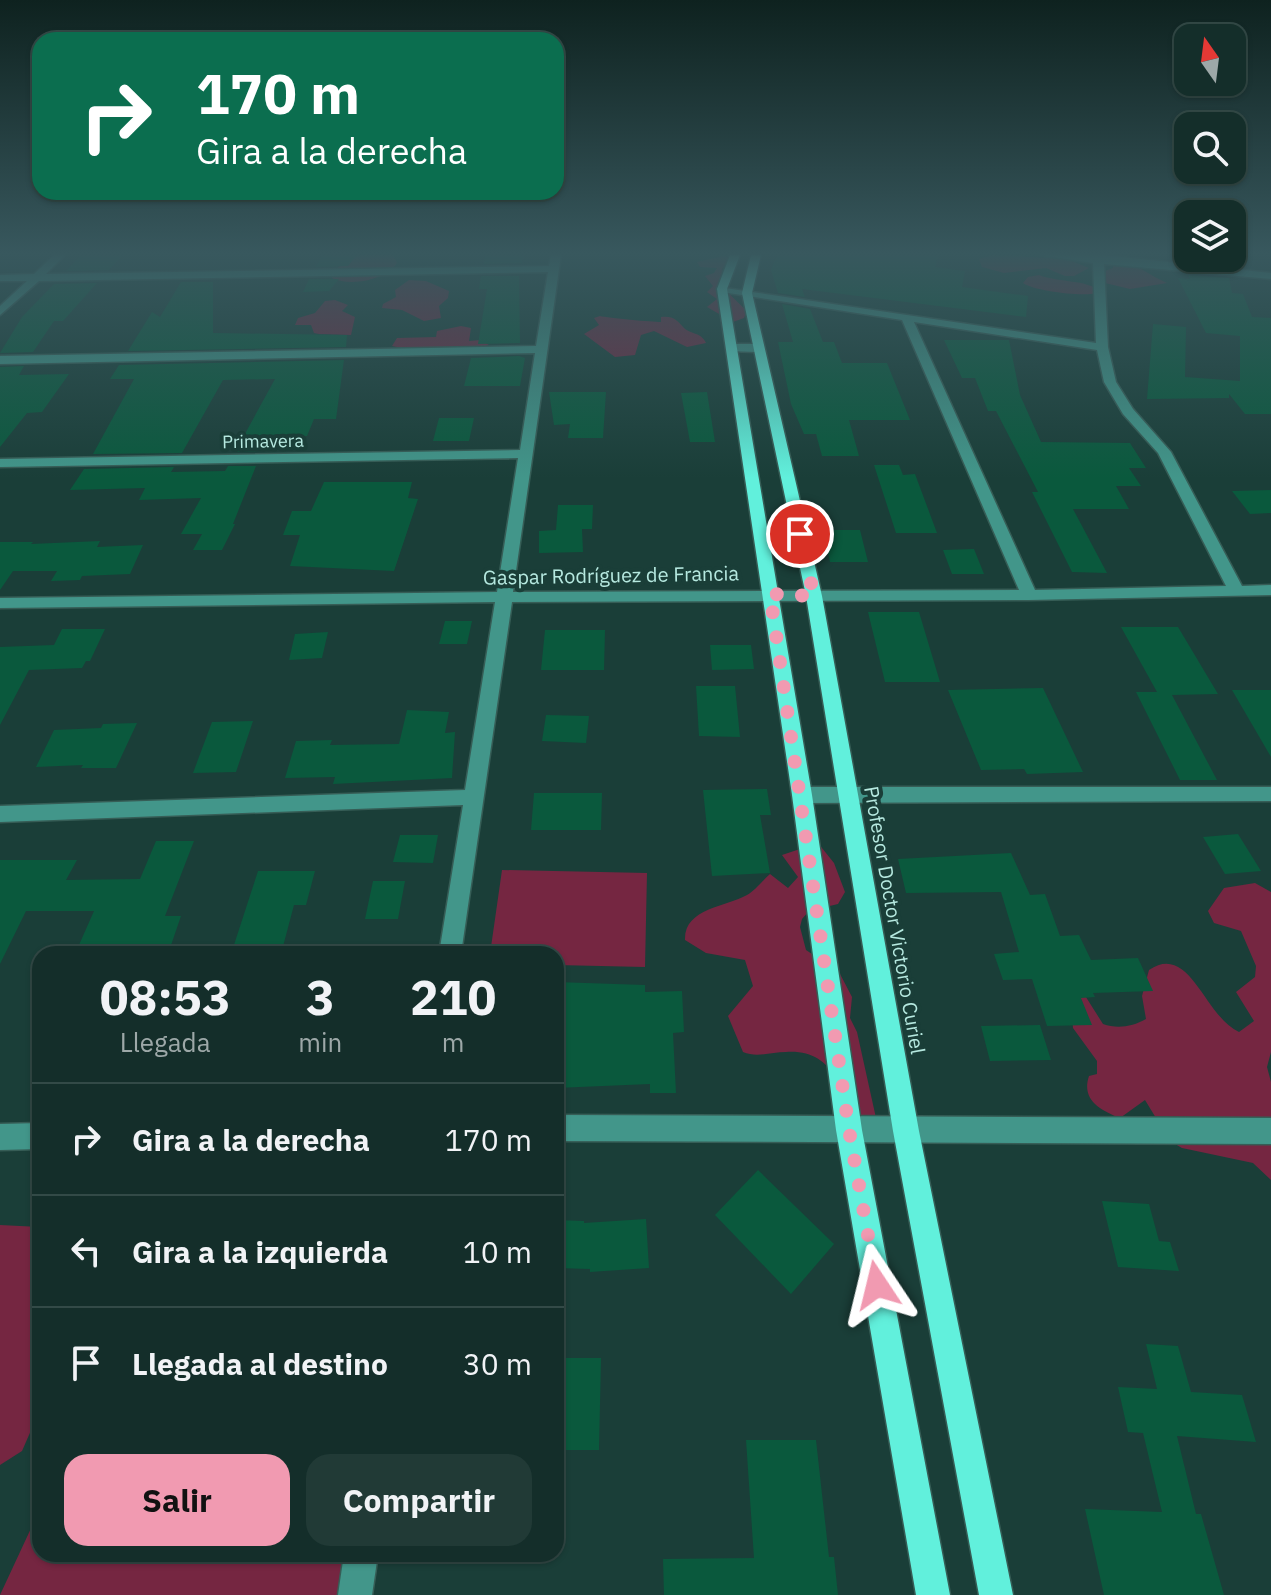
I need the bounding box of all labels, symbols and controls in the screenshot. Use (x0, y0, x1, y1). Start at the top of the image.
north arrow (1174, 24, 1246, 96)
map controls (1174, 24, 1246, 272)
text: 170 m (196, 57, 360, 129)
icon: right (64, 64, 168, 168)
button: search (1174, 112, 1246, 184)
text: Gira a la derecha (196, 127, 467, 174)
button: layers (1174, 200, 1246, 272)
street label: Primavera (222, 429, 304, 453)
pin (766, 500, 834, 568)
icon: arrive (778, 512, 822, 556)
street label: Gaspar Rodríguez de Francia (483, 559, 740, 591)
street label: Profesor Doctor Victorio Curiel (858, 784, 932, 1056)
text: 08:53 (100, 966, 231, 1028)
text: 3 (306, 966, 335, 1028)
text: 210 (410, 966, 496, 1028)
text: Llegada (120, 1025, 211, 1059)
text: min (298, 1025, 342, 1059)
text: m (442, 1025, 464, 1059)
icon: right (64, 1117, 108, 1161)
text: Gira a la derecha (132, 1120, 370, 1159)
text: 170 m (445, 1120, 532, 1159)
icon: left (64, 1229, 108, 1273)
text: Gira a la izquierda (132, 1232, 388, 1271)
text: 10 m (463, 1232, 532, 1271)
position arrow (835, 1243, 919, 1327)
icon: arrive (64, 1341, 108, 1385)
text: Llegada al destino (132, 1344, 388, 1383)
text: 30 m (463, 1344, 532, 1383)
button: Salir (64, 1454, 290, 1546)
button: Compartir (306, 1454, 532, 1546)

